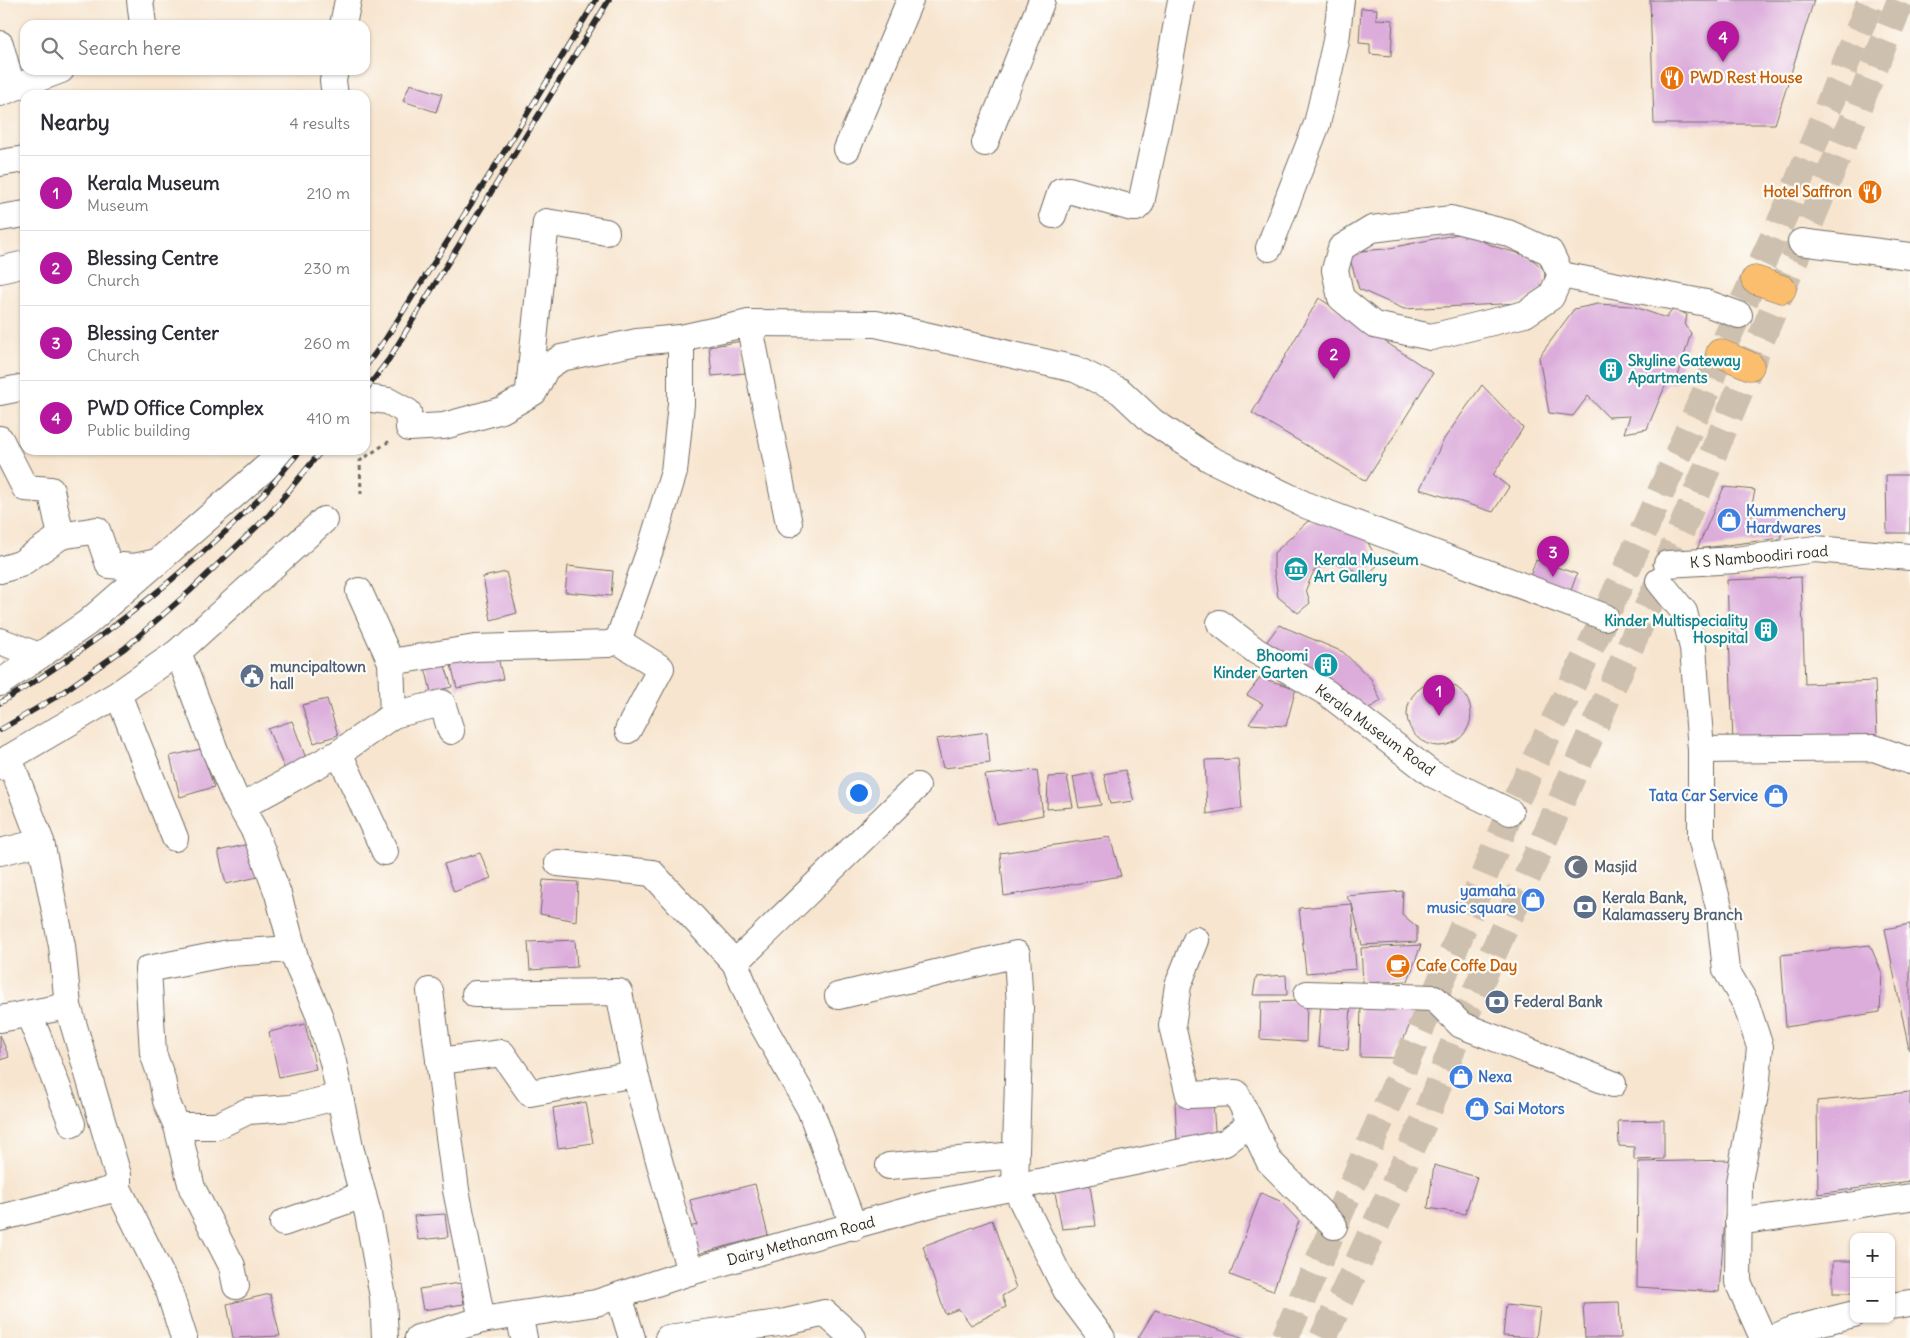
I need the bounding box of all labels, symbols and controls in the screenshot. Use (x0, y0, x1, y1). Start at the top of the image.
search box (20, 20, 370, 75)
pin: 4 (1707, 21, 1739, 62)
icon: search (38, 34, 66, 62)
text: Search here (78, 36, 181, 60)
restaurant icon: PWD Rest House (1659, 65, 1685, 91)
place label: PWD Rest House (1690, 68, 1803, 87)
text: Nearby (40, 109, 110, 136)
text: 4 results (289, 113, 350, 133)
text: Kerala Museum (87, 171, 220, 195)
restaurant icon: Hotel Saffron (1857, 179, 1883, 205)
place label: Hotel Saffron (1763, 182, 1852, 201)
text: 1 (53, 183, 59, 203)
text: 210 m (307, 183, 350, 203)
text: Museum (87, 195, 149, 215)
text: Blessing Centre (87, 246, 219, 270)
text: 2 (52, 258, 60, 278)
text: 230 m (304, 258, 350, 278)
text: Church (87, 270, 140, 290)
text: Blessing Center (87, 321, 219, 345)
text: 3 (51, 333, 61, 353)
text: 260 m (304, 333, 350, 353)
pin: 2 (1318, 338, 1350, 379)
text: Church (87, 345, 140, 365)
place label: Skyline Gateway Apartments (1628, 351, 1741, 388)
building icon: Skyline Gateway Apartments (1598, 357, 1624, 383)
text: PWD Office Complex (87, 396, 264, 420)
text: 4 (51, 408, 61, 428)
text: 410 m (306, 408, 350, 428)
text: Public building (87, 420, 190, 440)
place label: Kummenchery Hardwares (1746, 501, 1846, 537)
shop icon: Kummenchery Hardwares (1716, 507, 1742, 533)
pin: 3 (1537, 536, 1569, 577)
street label: K S Namboodiri road (1689, 541, 1829, 572)
place label: Kerala Museum Art Gallery (1314, 550, 1419, 587)
museum icon: Kerala Museum Art Gallery (1283, 556, 1309, 582)
place label: Kinder Multispeciality Hospital (1604, 611, 1748, 648)
building icon: Kinder Multispeciality Hospital (1753, 617, 1779, 643)
place label: Bhoomi Kinder Garten (1213, 646, 1308, 682)
building icon: Bhoomi Kinder Garten (1313, 652, 1339, 678)
place label: muncipaltown hall (270, 657, 366, 693)
public building icon: muncipaltown hall (239, 663, 265, 689)
pin: 1 (1423, 675, 1455, 716)
street label: Kerala Museum Road (1312, 680, 1439, 780)
your location (846, 780, 872, 806)
shop icon: Tata Car Service (1763, 783, 1789, 809)
place label: Tata Car Service (1649, 786, 1758, 805)
mosque icon: Masjid (1563, 854, 1589, 880)
place label: Masjid (1594, 857, 1637, 876)
place label: yamaha music square (1427, 881, 1516, 918)
shop icon: yamaha music square (1520, 887, 1546, 913)
place label: Kerala Bank, Kalamassery Branch (1602, 888, 1743, 925)
bank icon: Kerala Bank, Kalamassery Branch (1572, 894, 1598, 920)
cafe icon: Cafe Coffe Day (1385, 953, 1411, 979)
place label: Cafe Coffe Day (1416, 956, 1517, 976)
bank icon: Federal Bank (1484, 989, 1510, 1015)
place label: Federal Bank (1514, 992, 1603, 1011)
shop icon: Nexa (1448, 1064, 1474, 1090)
place label: Nexa (1478, 1067, 1512, 1086)
shop icon: Sai Motors (1464, 1096, 1490, 1122)
place label: Sai Motors (1494, 1099, 1565, 1118)
street label: Dairy Methanam Road (725, 1212, 877, 1269)
map controls (1850, 1233, 1895, 1323)
button: + (1850, 1233, 1895, 1278)
button: − (1850, 1278, 1895, 1323)

